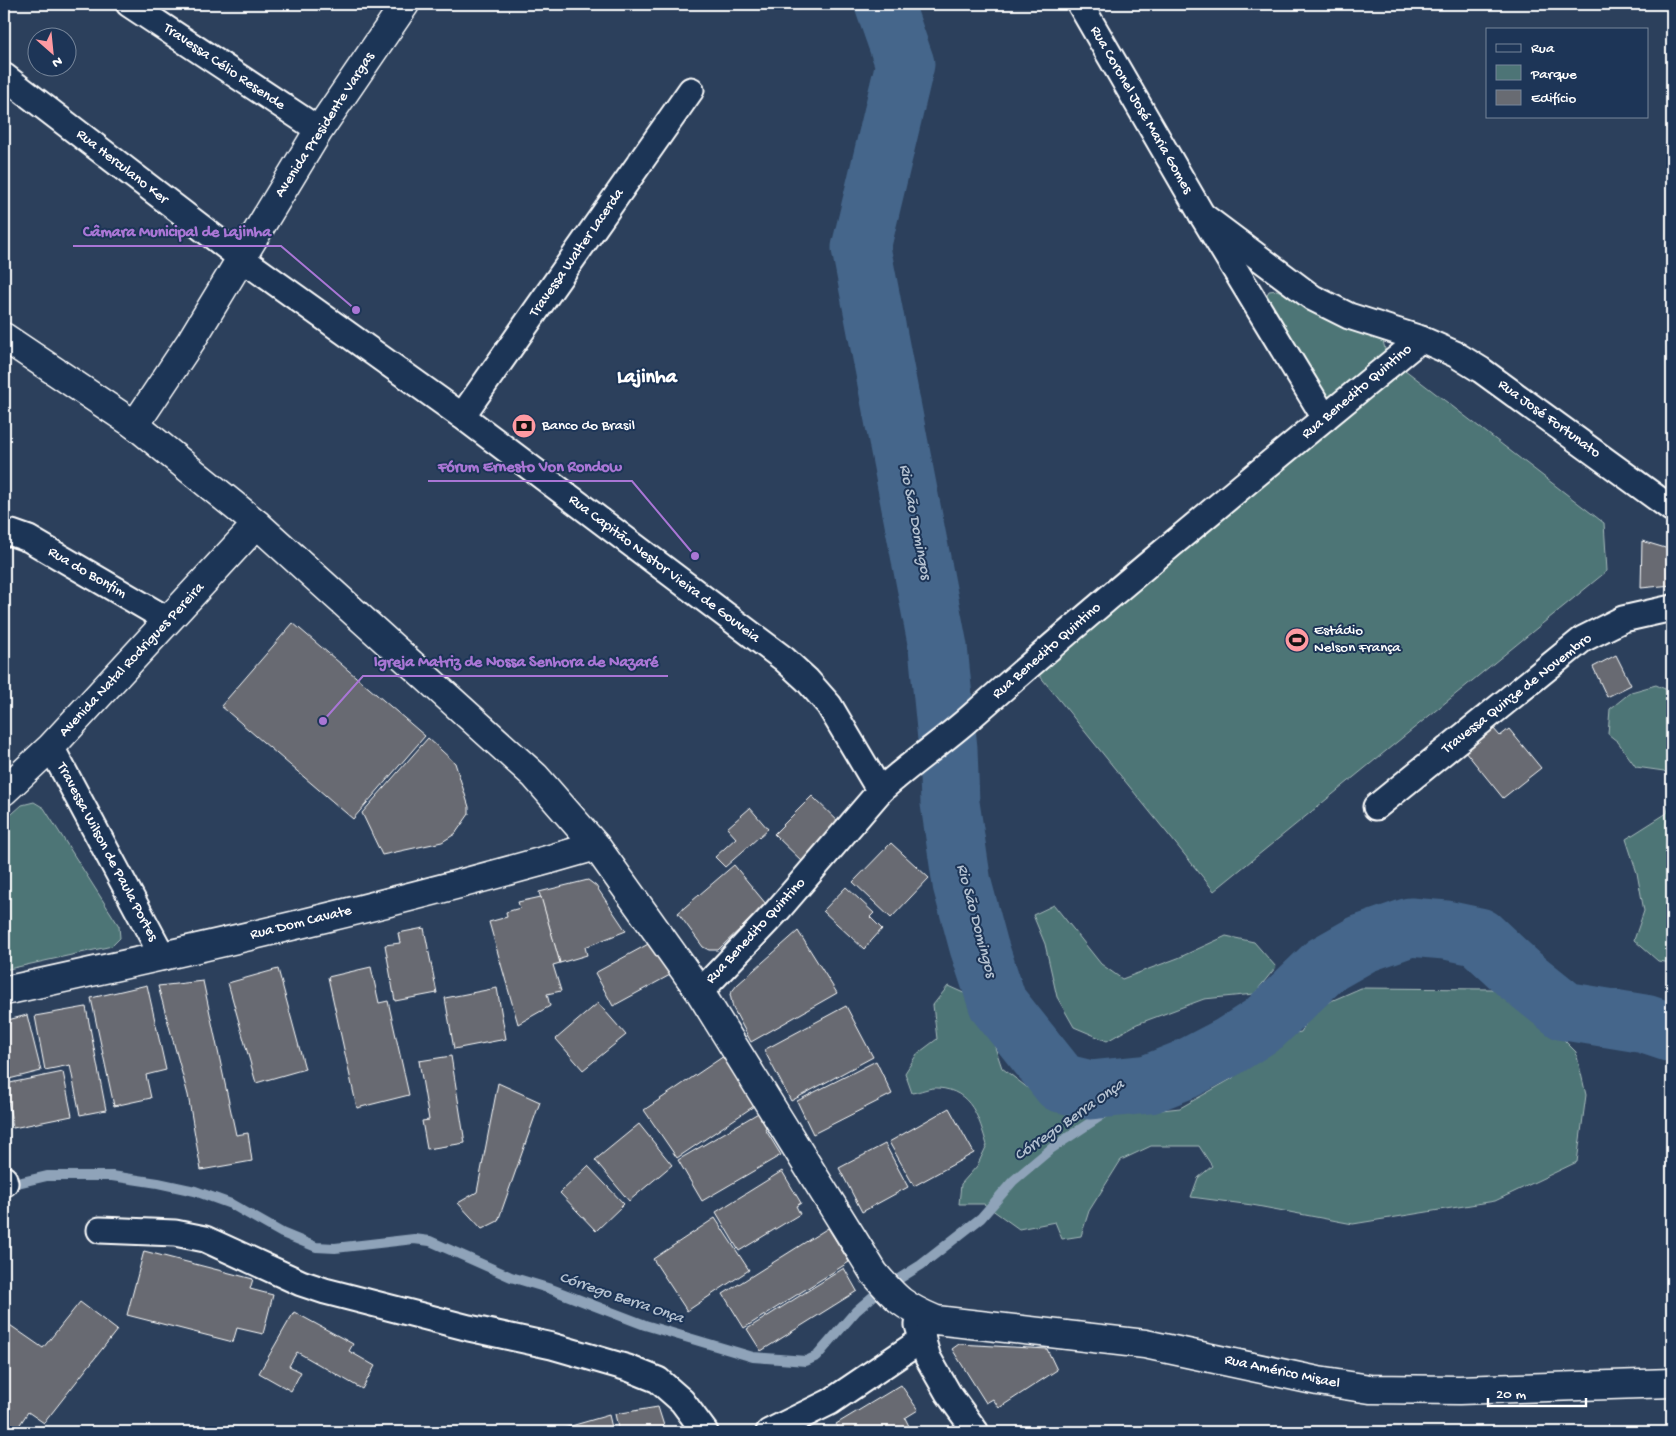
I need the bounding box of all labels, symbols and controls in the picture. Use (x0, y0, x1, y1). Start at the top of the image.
street label: Travessa Célio Resende (159, 19, 289, 115)
street label: Rua Coronel José Maria Gomes (1086, 23, 1197, 197)
north arrow (28, 28, 78, 78)
legend (1486, 28, 1648, 118)
text: Rua (1531, 40, 1555, 58)
street label: Avenida Presidente Vargas (271, 49, 379, 201)
text: N (49, 52, 65, 71)
text: Parque (1530, 66, 1577, 84)
text: Edifício (1531, 90, 1577, 108)
street label: Rua Herculano Ker (72, 125, 173, 210)
street label: Travessa Walter Lacerda (525, 185, 629, 322)
callout: Câmara Municipal de Lajinha (73, 215, 281, 246)
text: Câmara Municipal de Lajinha (82, 224, 272, 243)
street label: Rua Benedito Quintino (1298, 341, 1416, 443)
district label: Lajinha (617, 367, 678, 390)
street label: Rua José Fortunato (1494, 376, 1604, 462)
bank icon: Banco do Brasil (511, 413, 537, 439)
place label: Banco do Brasil (541, 417, 635, 435)
callout: Fórum Ernesto Von Rondow (428, 450, 632, 481)
text: Fórum Ernesto Von Rondow (437, 459, 622, 478)
water label: Rio São Domingos (894, 463, 935, 583)
street label: Rua Capitão Nestor Vieira de Gouveia (565, 491, 764, 647)
street label: Rua do Bonfim (44, 543, 130, 603)
street label: Avenida Natal Rodrigues Pereira (56, 578, 209, 741)
street label: Rua Benedito Quintino (989, 599, 1105, 703)
place label: Estádio Nelson França (1314, 622, 1401, 657)
sports icon: Estádio Nelson França (1284, 627, 1310, 653)
street label: Travessa Quinze de Novembro (1437, 630, 1596, 759)
callout: Igreja Matriz de Nossa Senhora de Nazaré (363, 645, 668, 676)
text: Igreja Matriz de Nossa Senhora de Nazaré (374, 654, 659, 673)
street label: Travessa Wilson de Paula Portes (52, 759, 162, 945)
water label: Rio São Domingos (951, 862, 1000, 982)
street label: Rua Benedito Quintino (702, 874, 810, 988)
street label: Rua Dom Cavate (248, 902, 354, 944)
water label: Córrego Berra Onça (1011, 1075, 1130, 1166)
water label: Córrego Berra Onça (557, 1269, 686, 1329)
street label: Rua Américo Misael (1223, 1351, 1341, 1393)
scale bar (1488, 1376, 1586, 1408)
text: 20 m (1496, 1386, 1526, 1404)

